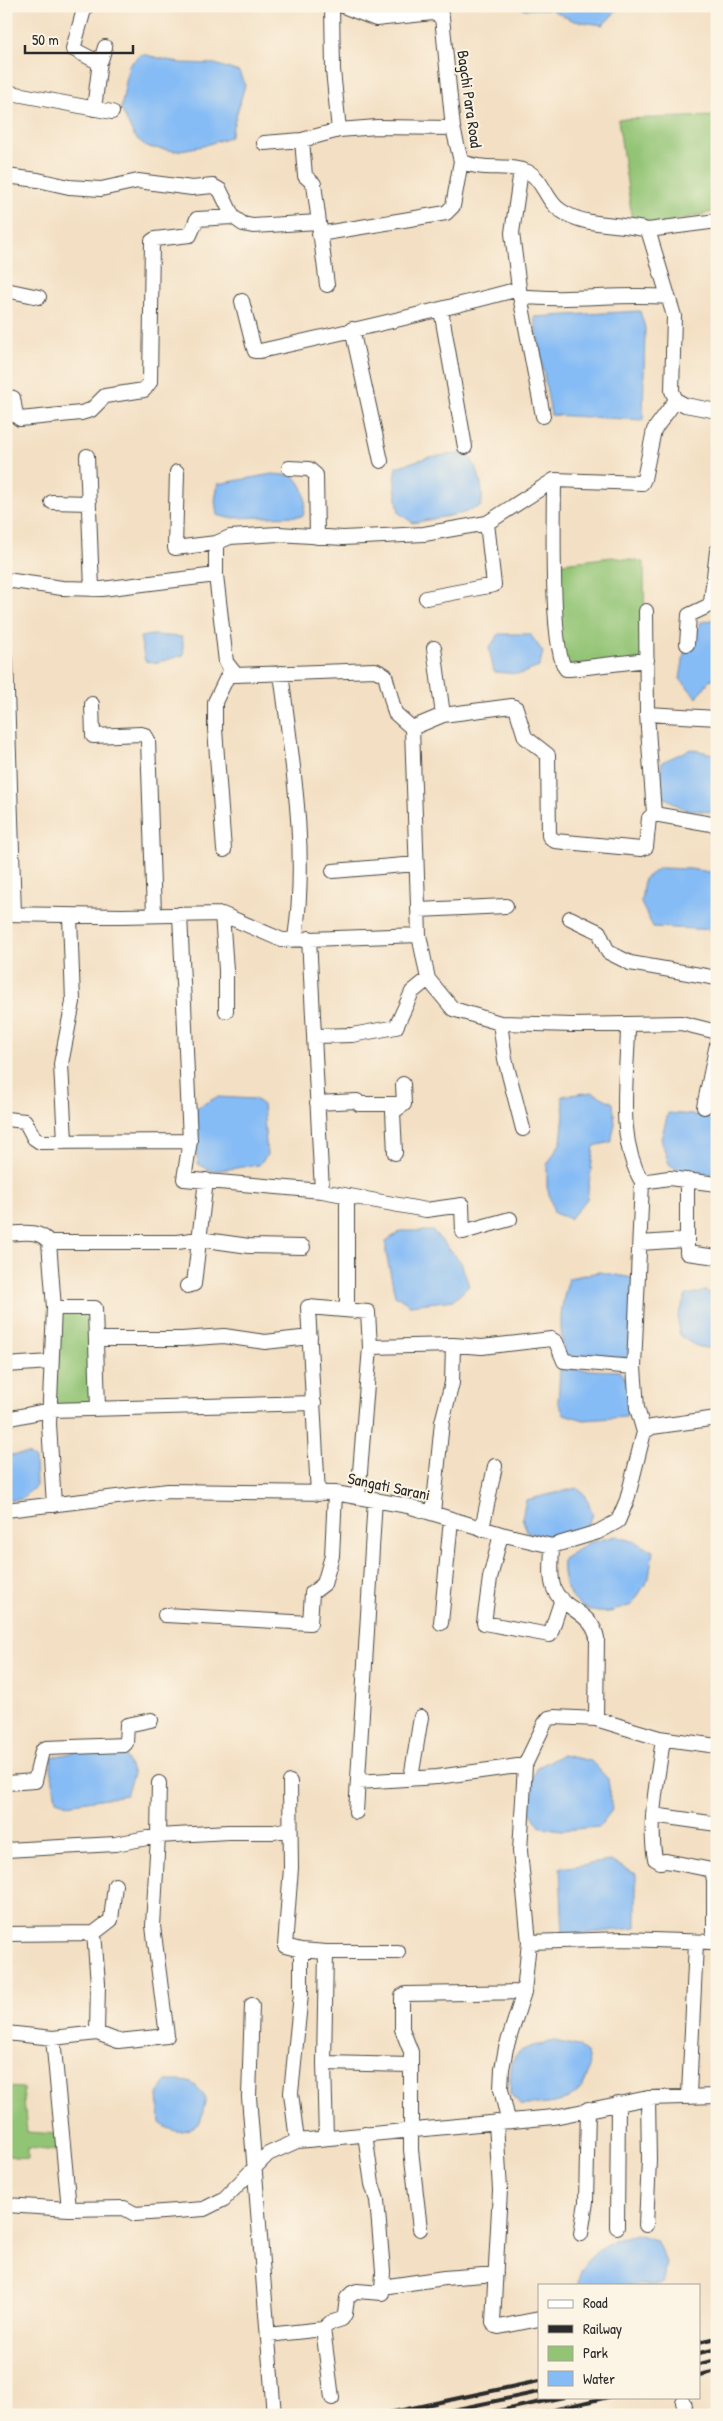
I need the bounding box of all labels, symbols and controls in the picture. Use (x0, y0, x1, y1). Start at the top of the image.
scale bar (25, 22, 132, 54)
text: 50 m (32, 29, 59, 50)
street label: Bagchi Para Road (452, 49, 488, 149)
street label: Sangati Sarani (346, 1467, 432, 1505)
legend (538, 2284, 700, 2398)
text: Road (583, 2292, 608, 2313)
text: Railway (583, 2318, 622, 2339)
text: Park (583, 2342, 608, 2363)
text: Water (583, 2368, 615, 2389)

